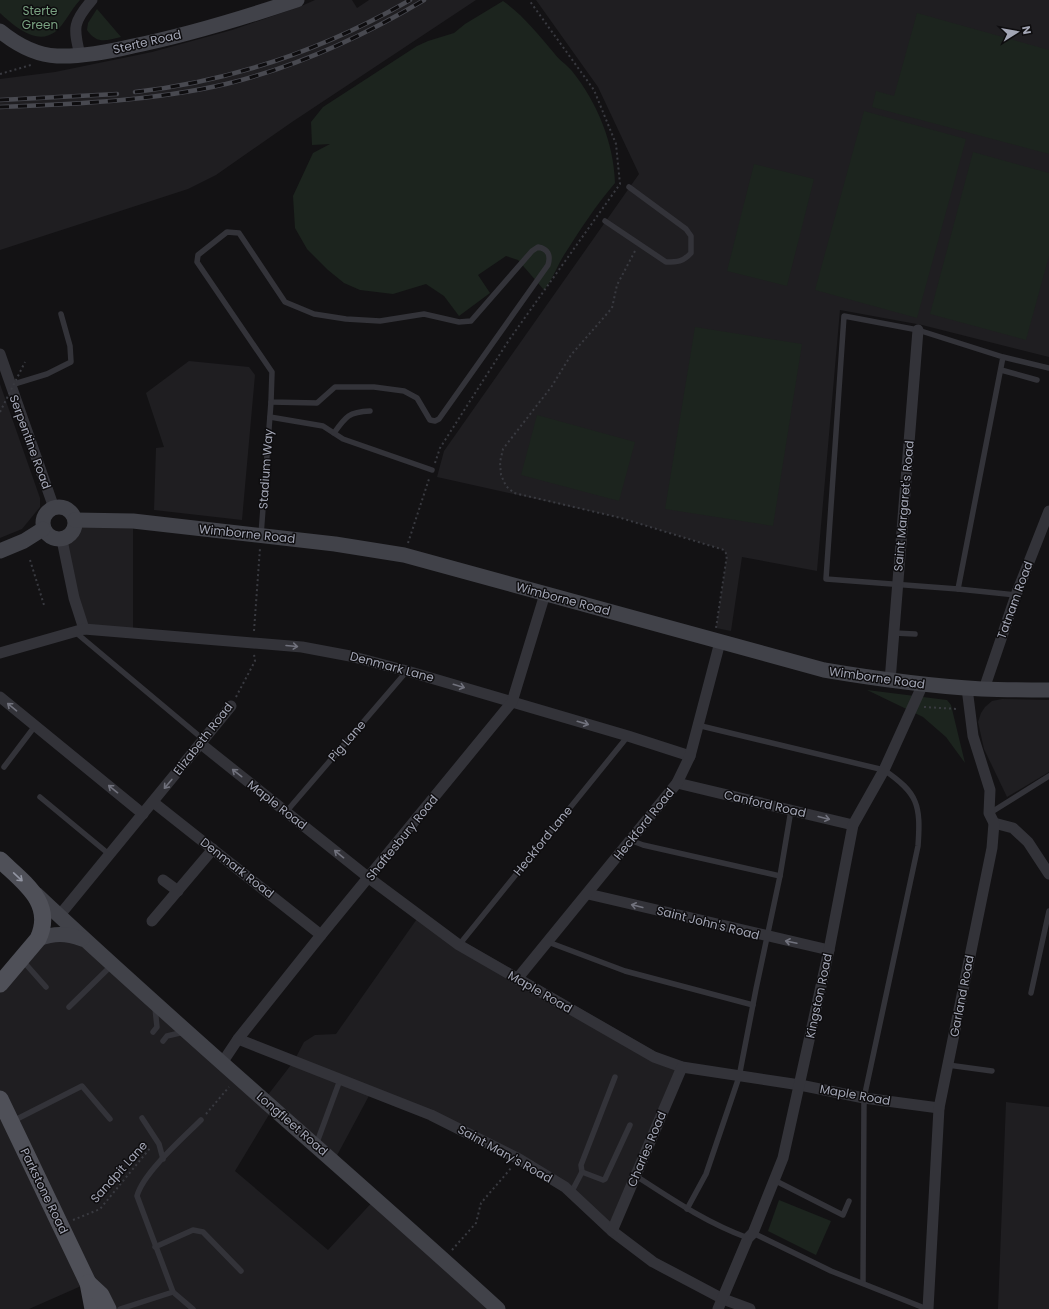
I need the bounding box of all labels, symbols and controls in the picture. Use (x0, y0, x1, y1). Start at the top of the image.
park label: Sterte Green (22, 2, 58, 33)
north arrow (997, 12, 1037, 52)
street label: Sterte Road (111, 25, 183, 58)
text: N (1018, 25, 1035, 36)
street label: Serpentine Road (6, 392, 55, 491)
street label: Stadium Way (254, 428, 277, 510)
street label: Saint Margaret's Road (889, 440, 918, 572)
street label: Wimborne Road (198, 520, 296, 547)
street label: Tatnam Road (993, 559, 1036, 641)
street label: Wimborne Road (514, 578, 612, 619)
one-way arrow (285, 643, 298, 650)
street label: Denmark Lane (348, 647, 436, 686)
street label: Wimborne Road (828, 662, 926, 693)
one-way arrow (452, 683, 465, 690)
street label: Elizabeth Road (169, 699, 236, 778)
one-way arrow (7, 703, 18, 712)
street label: Pig Lane (324, 716, 369, 765)
one-way arrow (577, 720, 590, 727)
one-way arrow (231, 769, 242, 777)
street label: Maple Road (244, 776, 311, 833)
one-way arrow (163, 778, 172, 789)
street label: Heckford Road (609, 784, 678, 863)
one-way arrow (108, 785, 118, 794)
street label: Canford Road (722, 786, 808, 821)
street label: Shaftesbury Road (362, 791, 442, 884)
street label: Heckford Lane (509, 802, 576, 879)
one-way arrow (817, 815, 830, 823)
street label: Denmark Road (197, 833, 278, 902)
one-way arrow (333, 849, 344, 858)
one-way arrow (13, 872, 23, 882)
one-way arrow (631, 902, 644, 909)
street label: Saint John's Road (655, 902, 761, 944)
one-way arrow (785, 938, 798, 946)
street label: Kingston Road (801, 952, 836, 1040)
street label: Garland Road (945, 953, 978, 1038)
street label: Maple Road (505, 966, 575, 1017)
street label: Maple Road (818, 1080, 892, 1109)
street label: Longfleet Road (253, 1088, 332, 1159)
street label: Charles Road (623, 1108, 670, 1189)
street label: Saint Mary's Road (455, 1121, 556, 1187)
street label: Sandpit Lane (86, 1137, 151, 1206)
street label: Parkstone Road (16, 1145, 73, 1237)

